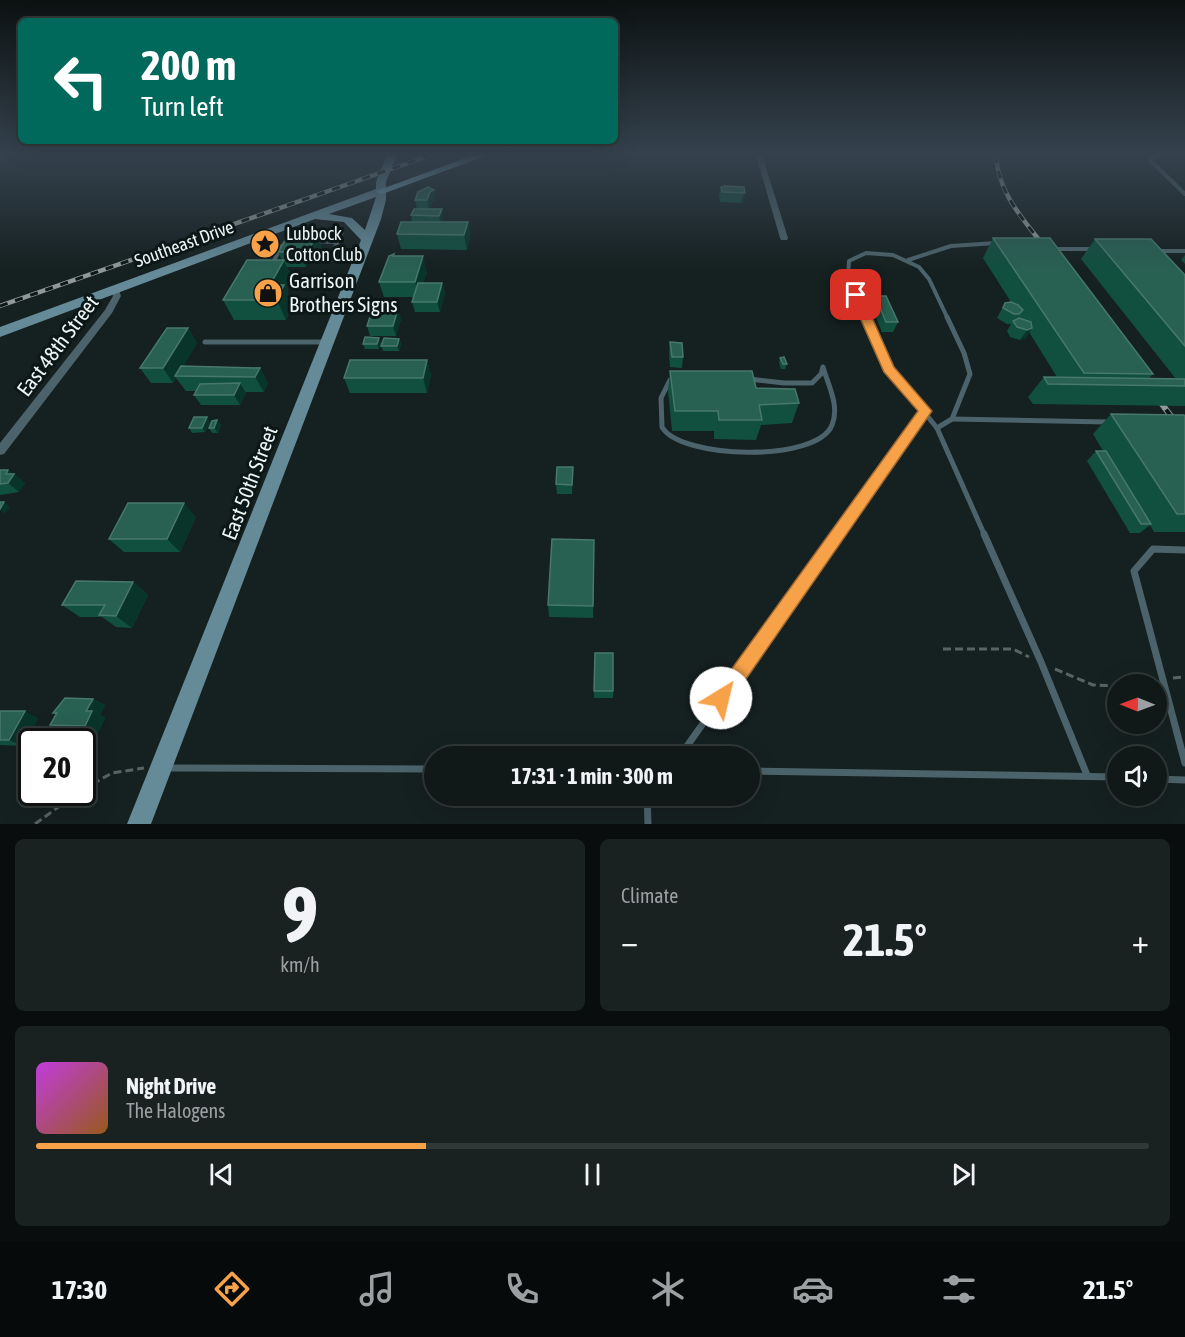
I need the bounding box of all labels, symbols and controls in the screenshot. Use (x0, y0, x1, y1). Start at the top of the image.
text: 200 m (141, 41, 236, 89)
icon: left (42, 42, 120, 120)
text: Turn left (141, 91, 224, 122)
street label: Southeast Drive (131, 216, 236, 271)
place label: Lubbock Cotton Club (286, 223, 363, 265)
place icon: Lubbock Cotton Club (249, 228, 281, 260)
place label: Garrison Brothers Signs (289, 268, 398, 316)
pin (830, 269, 881, 320)
shop icon: Garrison Brothers Signs (252, 277, 284, 309)
icon: arrive (839, 278, 872, 311)
street label: East 48th Street (12, 290, 103, 401)
street label: East 50th Street (216, 422, 282, 543)
position arrow (689, 666, 753, 730)
north arrow (1107, 674, 1167, 734)
map controls (1107, 674, 1167, 806)
speed limit sign: 20 (18, 728, 96, 806)
button: sound (1107, 746, 1167, 806)
text: 17:31 · 1 min · 300 m (511, 763, 673, 789)
text: 9 (282, 869, 318, 959)
text: Climate (621, 884, 678, 907)
text: 21.5° (843, 914, 927, 966)
text: − (621, 922, 638, 960)
text: + (1132, 922, 1149, 960)
text: km/h (280, 953, 320, 976)
text: Night Drive (126, 1073, 216, 1099)
text: The Halogens (126, 1099, 225, 1122)
icon: previous (205, 1158, 238, 1191)
icon: pause (576, 1158, 609, 1191)
icon: next (947, 1158, 980, 1191)
icon: directions (211, 1268, 253, 1310)
icon: music (356, 1268, 398, 1310)
icon: phone (501, 1268, 543, 1310)
icon: climate (647, 1268, 689, 1310)
icon: car (792, 1268, 834, 1310)
icon: filters (938, 1268, 980, 1310)
text: 17:30 (52, 1274, 107, 1305)
text: 21.5° (1083, 1274, 1133, 1305)

